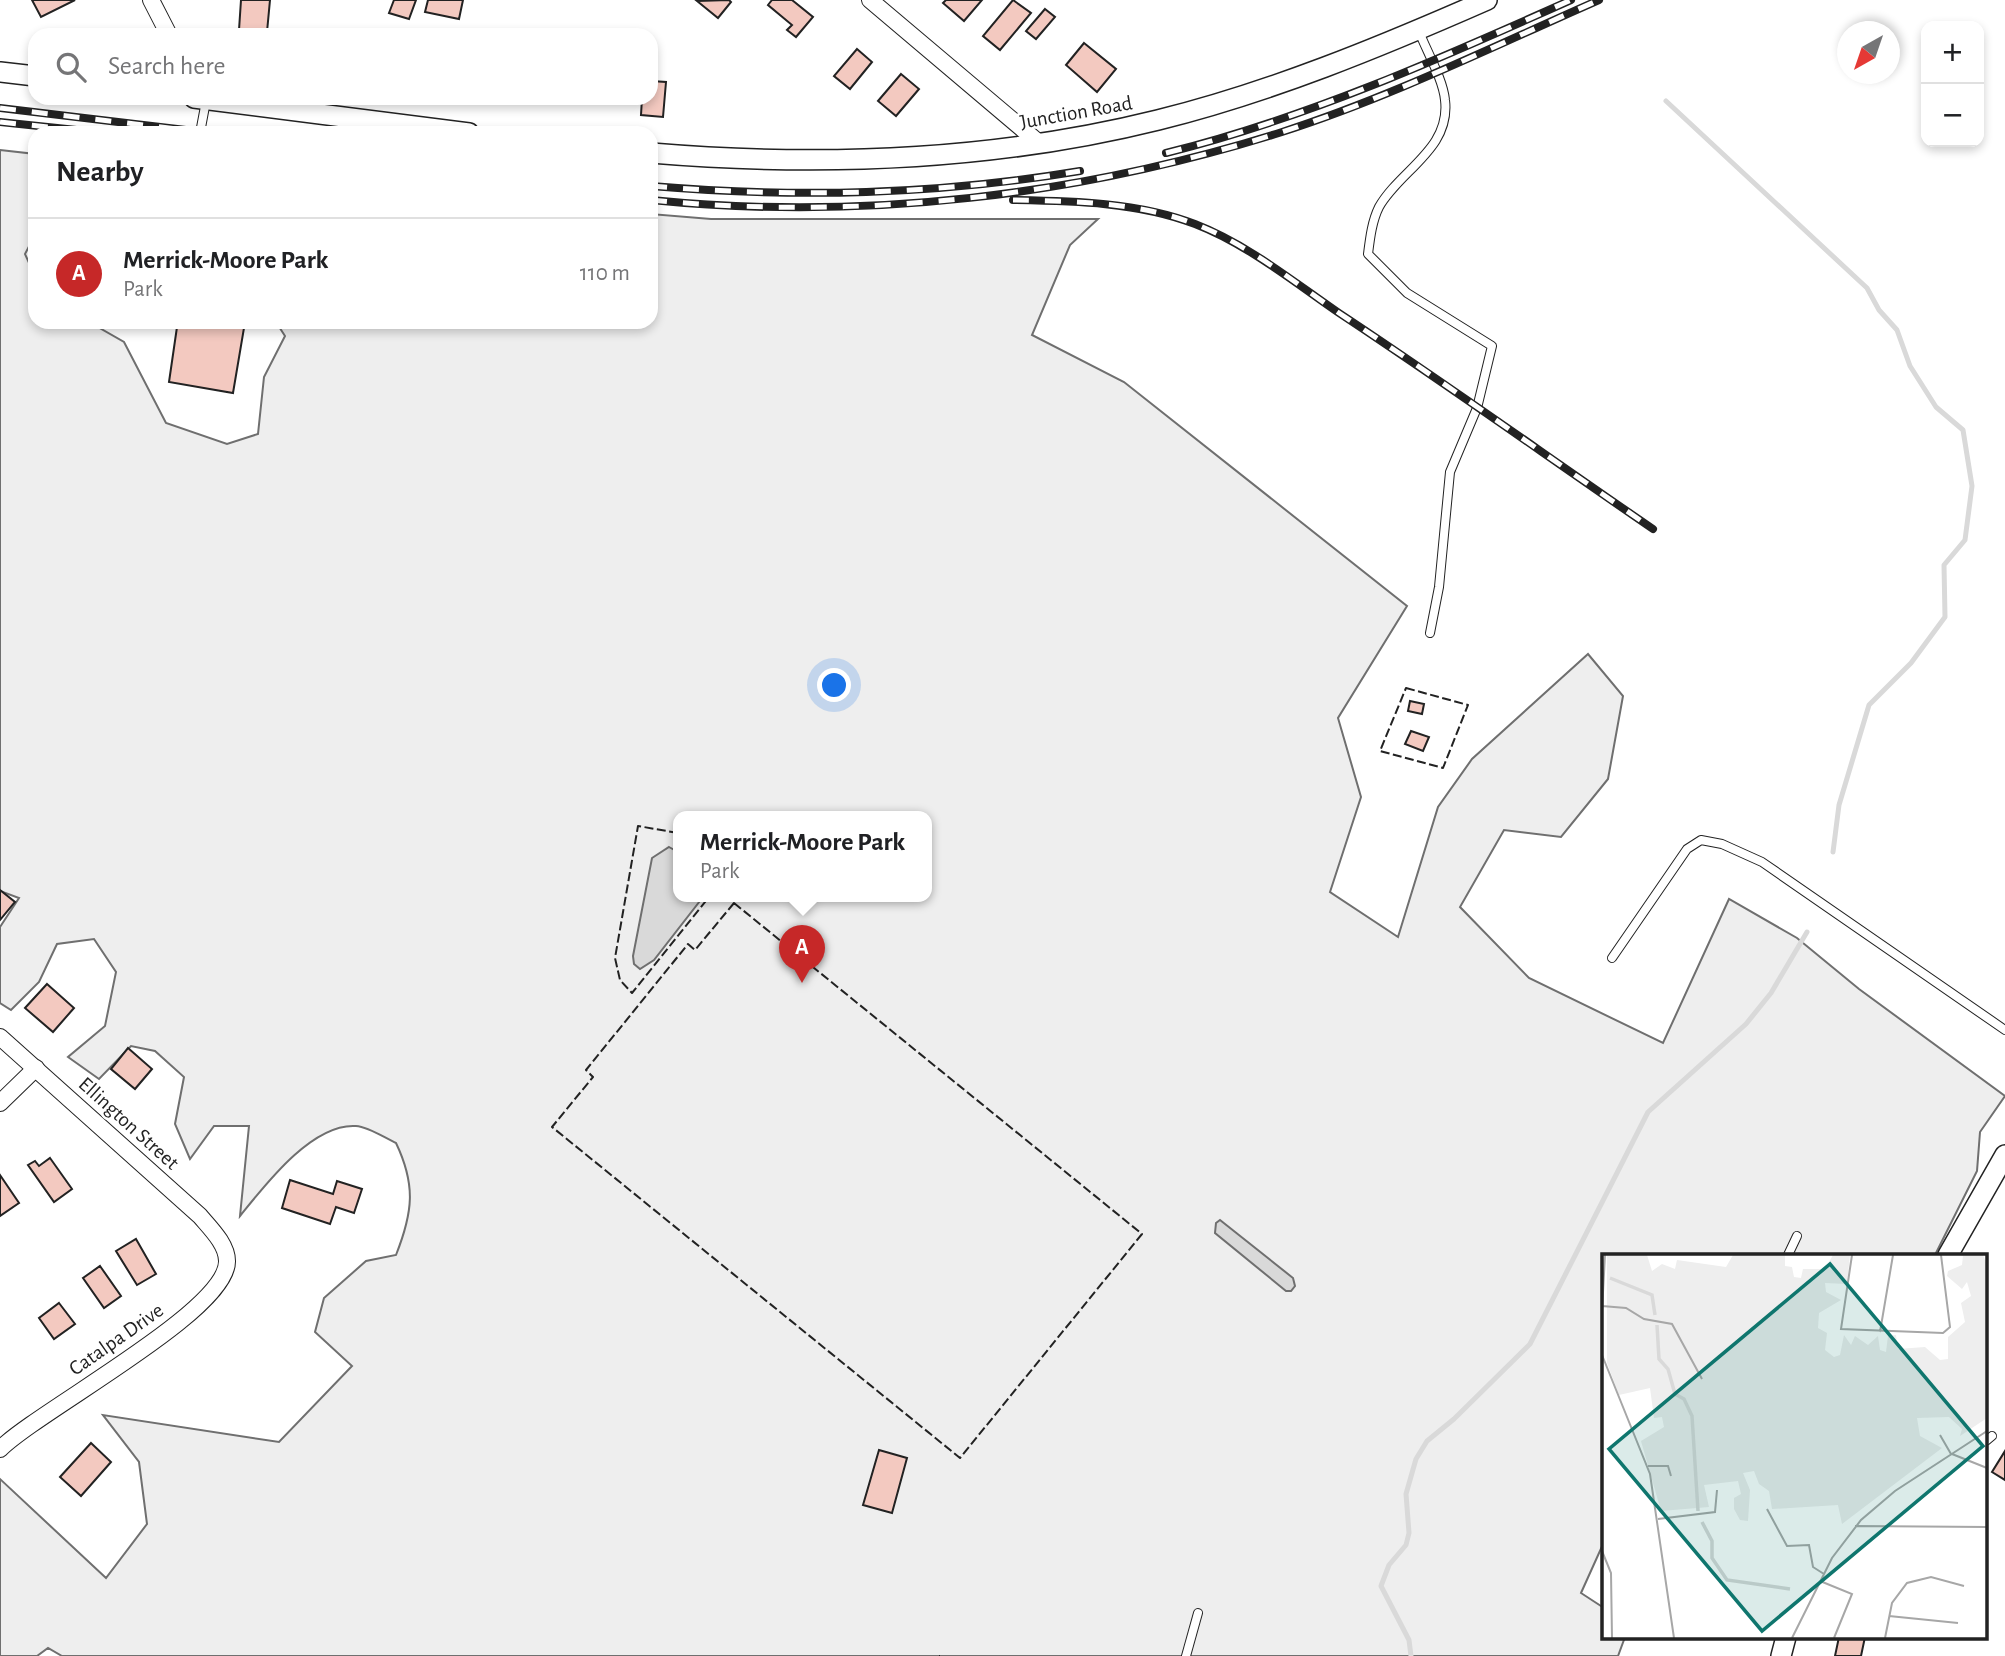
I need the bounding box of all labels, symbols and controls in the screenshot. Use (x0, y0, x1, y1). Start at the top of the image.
north arrow (1837, 21, 1900, 84)
map controls (1921, 21, 1984, 147)
button: + (1921, 21, 1984, 84)
search box (28, 28, 658, 105)
icon: search (52, 48, 90, 86)
text: Search here (108, 53, 226, 79)
button: − (1921, 84, 1984, 147)
street label: Junction Road (1018, 92, 1134, 133)
text: Nearby (56, 157, 144, 187)
text: Merrick-Moore Park (123, 247, 328, 273)
text: A (72, 262, 86, 285)
text: 110 m (580, 262, 630, 285)
text: Park (123, 278, 163, 301)
your location (817, 668, 851, 702)
popup (673, 811, 932, 902)
text: Merrick-Moore Park (700, 829, 905, 855)
text: Park (700, 860, 740, 883)
pin: A (779, 925, 825, 983)
street label: Ellington Street (74, 1073, 183, 1174)
inset map (1602, 1254, 1988, 1638)
street label: Catalpa Drive (65, 1299, 167, 1379)

